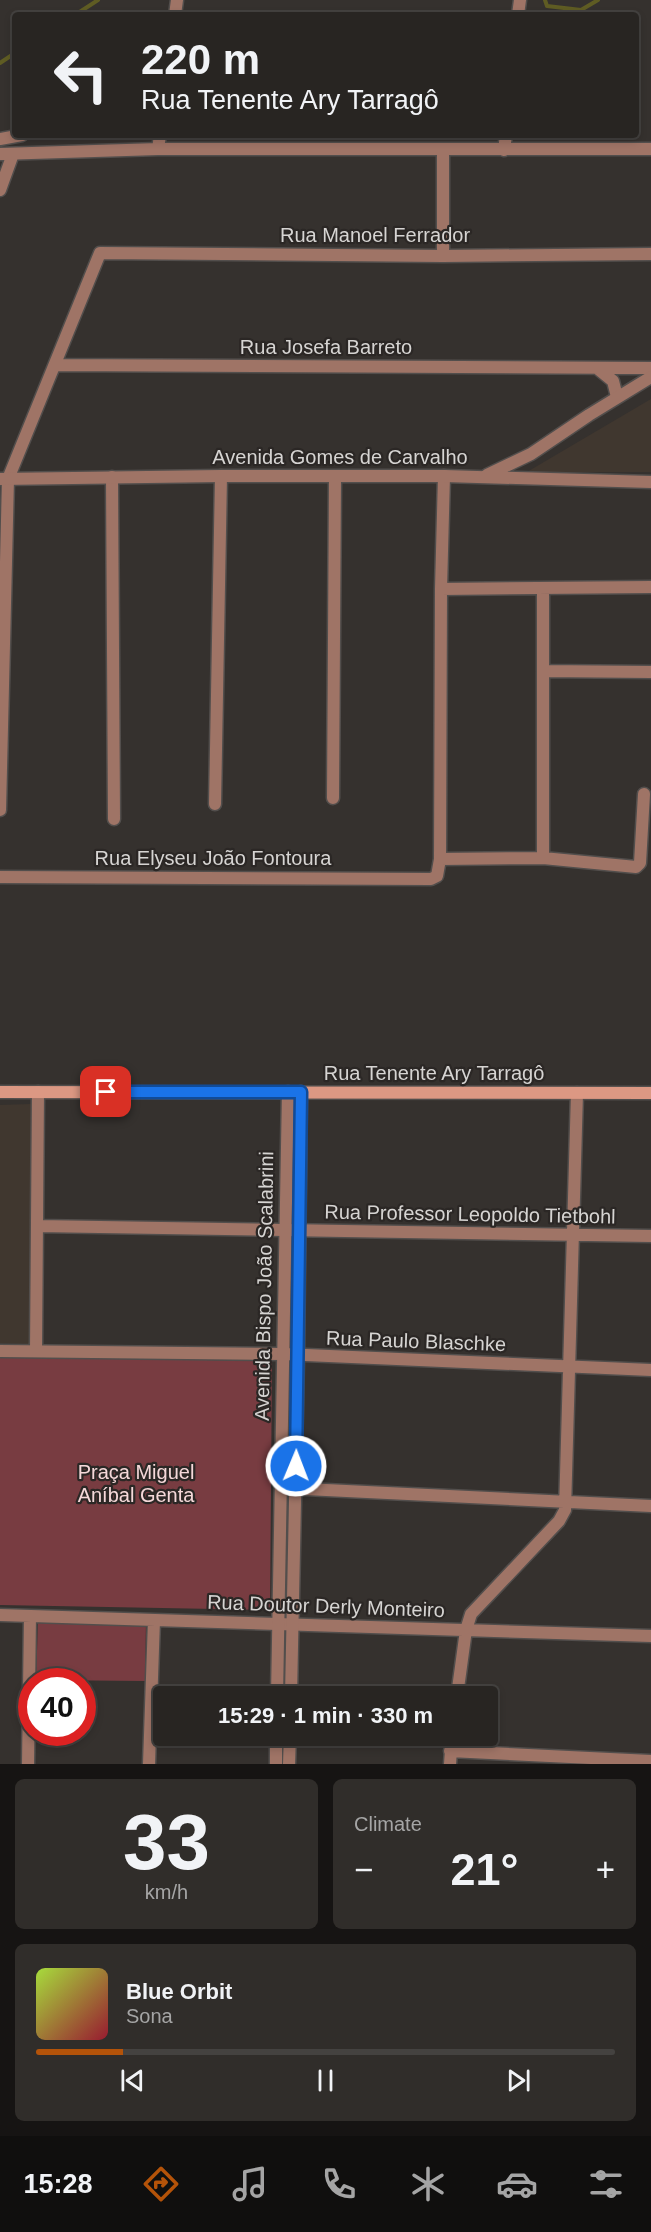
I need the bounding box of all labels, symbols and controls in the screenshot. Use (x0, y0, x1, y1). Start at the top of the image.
icon: left (42, 36, 120, 114)
text: 220 m (141, 36, 260, 83)
text: Rua Tenente Ary Tarragô (141, 85, 439, 115)
street label: Rua Manoel Ferrador (280, 224, 470, 246)
street label: Rua Josefa Barreto (240, 336, 412, 358)
street label: Avenida Gomes de Carvalho (212, 446, 468, 468)
street label: Rua Elyseu João Fontoura (95, 847, 332, 869)
street label: Rua Tenente Ary Tarragô (324, 1062, 544, 1084)
pin (80, 1066, 131, 1117)
icon: arrive (89, 1075, 122, 1108)
street label: Avenida Bispo João Scalabrini (251, 1151, 277, 1421)
street label: Rua Professor Leopoldo Tietbohl (324, 1200, 616, 1228)
street label: Rua Paulo Blaschke (326, 1327, 506, 1355)
position arrow (264, 1434, 328, 1498)
park label: Praça Miguel Aníbal Genta (78, 1461, 195, 1506)
street label: Rua Doutor Derly Monteiro (207, 1591, 445, 1621)
speed limit sign: 40 (18, 1668, 96, 1746)
text: 15:29 · 1 min · 330 m (218, 1703, 433, 1728)
text: 33 (123, 1798, 210, 1886)
text: Climate (354, 1813, 422, 1835)
text: 21° (450, 1844, 519, 1895)
text: − (354, 1851, 373, 1888)
text: + (596, 1851, 615, 1888)
text: km/h (145, 1881, 188, 1903)
text: Blue Orbit (126, 1979, 232, 2004)
text: Sona (126, 2005, 173, 2027)
icon: previous (116, 2064, 149, 2097)
icon: pause (309, 2064, 342, 2097)
icon: next (502, 2064, 535, 2097)
icon: directions (140, 2163, 182, 2205)
icon: music (229, 2163, 271, 2205)
icon: phone (318, 2163, 360, 2205)
icon: climate (407, 2163, 449, 2205)
icon: car (496, 2163, 538, 2205)
icon: filters (585, 2163, 627, 2205)
text: 15:28 (24, 2169, 93, 2199)

